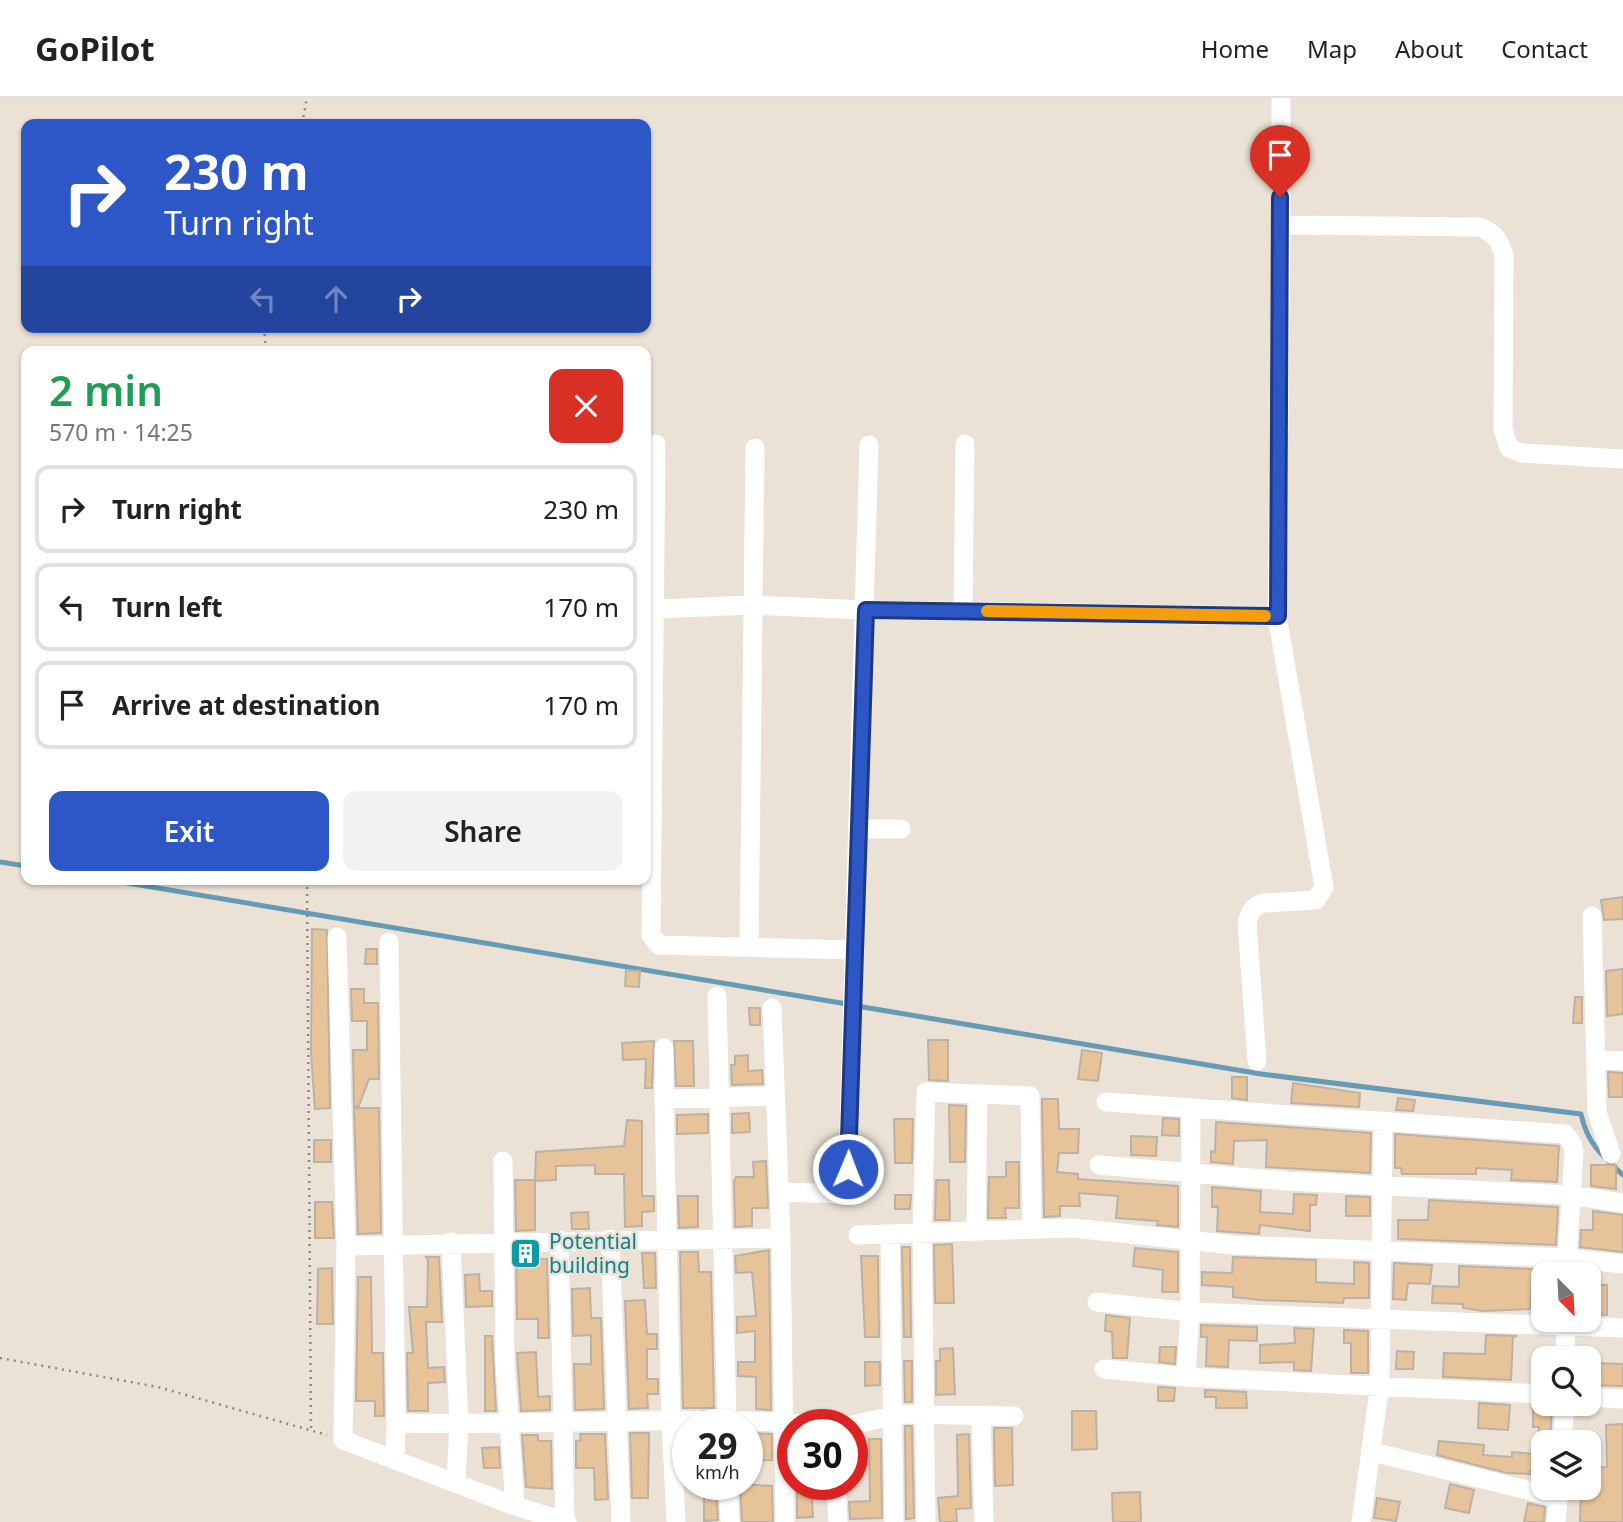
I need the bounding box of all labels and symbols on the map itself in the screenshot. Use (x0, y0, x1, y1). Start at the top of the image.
pin (1250, 125, 1310, 197)
position arrow (811, 1132, 885, 1206)
place label: Potential building (549, 1227, 637, 1279)
building icon: Potential building (509, 1236, 543, 1270)
north arrow (1531, 1262, 1601, 1332)
speed limit sign: 30 (777, 1409, 868, 1500)

